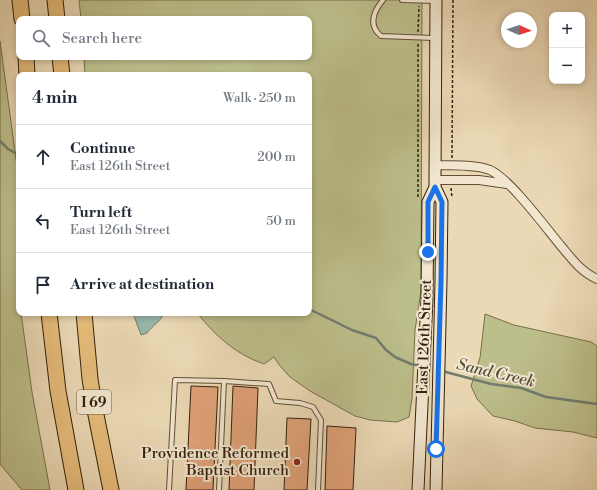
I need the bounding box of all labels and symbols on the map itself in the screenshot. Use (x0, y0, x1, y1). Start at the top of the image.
north arrow (501, 12, 537, 48)
route end (419, 243, 437, 261)
street label: East 126th Street (413, 278, 436, 395)
water label: Sand Creek (454, 354, 537, 392)
road number: I 69 (77, 390, 111, 414)
route start (427, 440, 445, 458)
place label: Providence Reformed Baptist Church (141, 444, 289, 480)
marker: Providence Reformed Baptist Church (292, 457, 302, 467)

